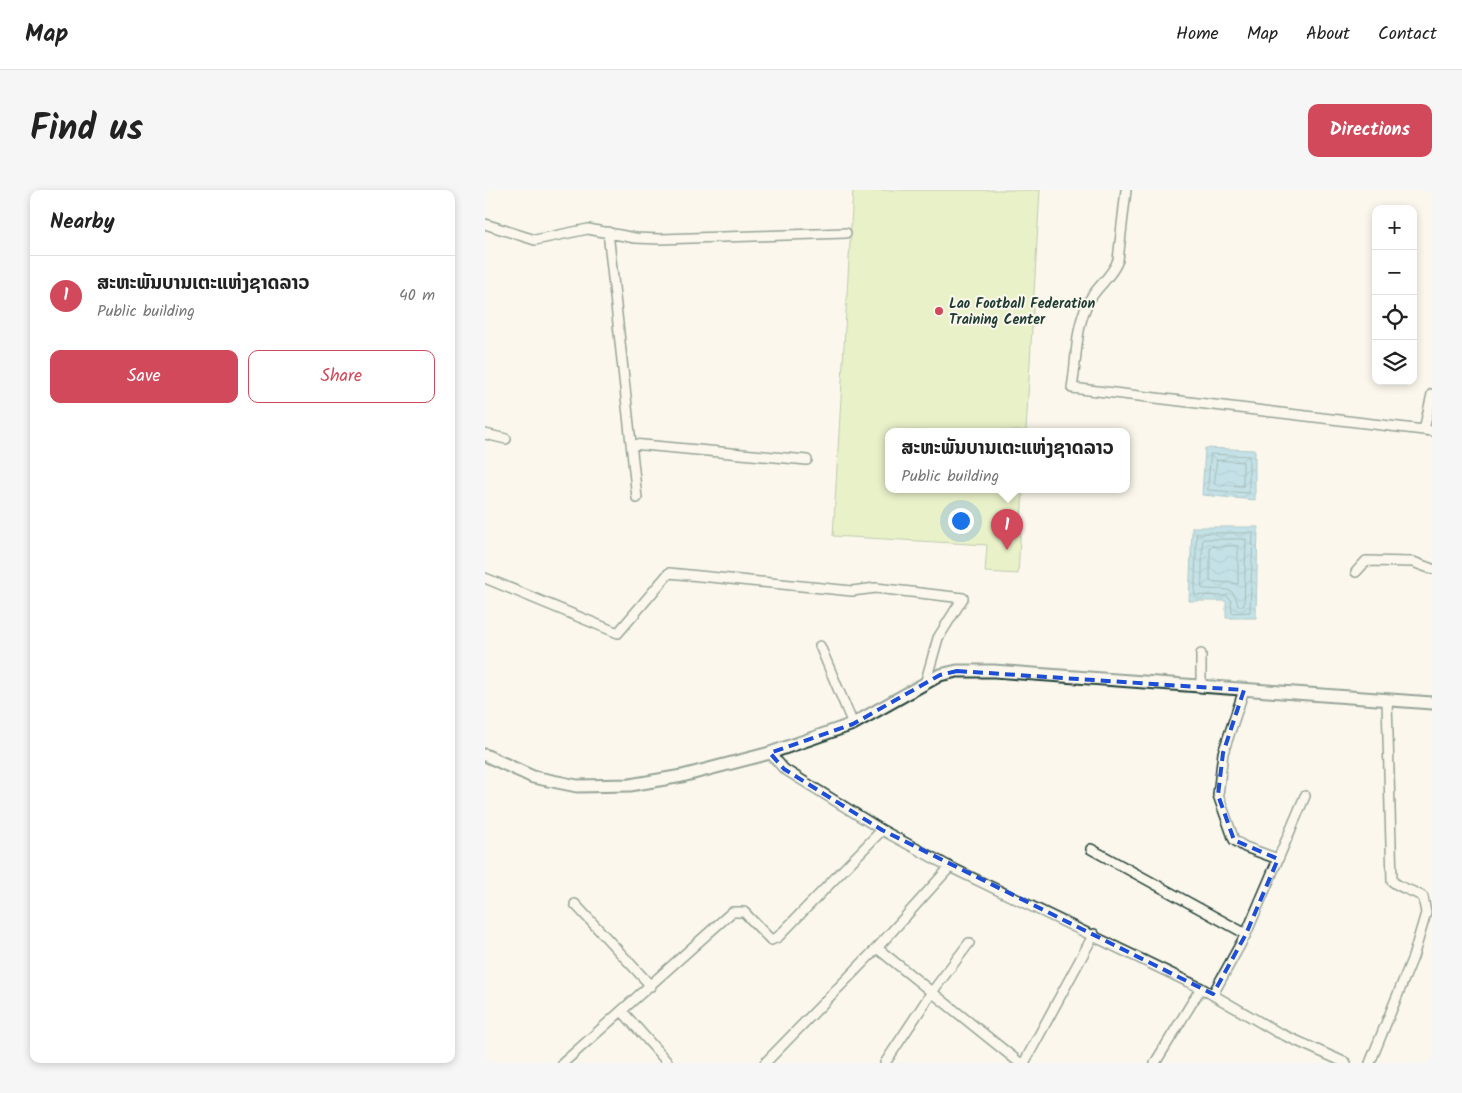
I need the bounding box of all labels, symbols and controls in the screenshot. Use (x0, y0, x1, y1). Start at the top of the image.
text: Map (25, 15, 68, 54)
text: Home (1176, 20, 1219, 49)
text: Map (1247, 20, 1278, 49)
text: About (1306, 20, 1350, 49)
text: Contact (1378, 20, 1437, 49)
text: Find us (30, 102, 143, 158)
button: Directions (1308, 104, 1432, 157)
map controls (1372, 205, 1417, 385)
button: + (1372, 205, 1417, 250)
text: Nearby (50, 206, 115, 239)
button: − (1372, 250, 1417, 295)
text: ສະຫະພັນບານເຕະແຫ່ງຊາດລາວ (97, 269, 310, 299)
text: 1 (64, 283, 68, 308)
text: 40 m (399, 283, 435, 308)
place label: Lao Football Federation Training Center (949, 293, 1095, 331)
button: locate (1372, 295, 1417, 340)
text: Public building (97, 299, 195, 324)
marker: Lao Football Federation Training Center (933, 305, 945, 317)
button: layers (1372, 340, 1417, 385)
button: Save (50, 350, 238, 403)
button: Share (248, 350, 435, 403)
popup (885, 428, 1130, 493)
text: ສະຫະພັນບານເຕະແຫ່ງຊາດລາວ (901, 434, 1114, 464)
text: Public building (901, 464, 999, 489)
your location (948, 508, 974, 534)
pin: 1 (991, 509, 1023, 550)

